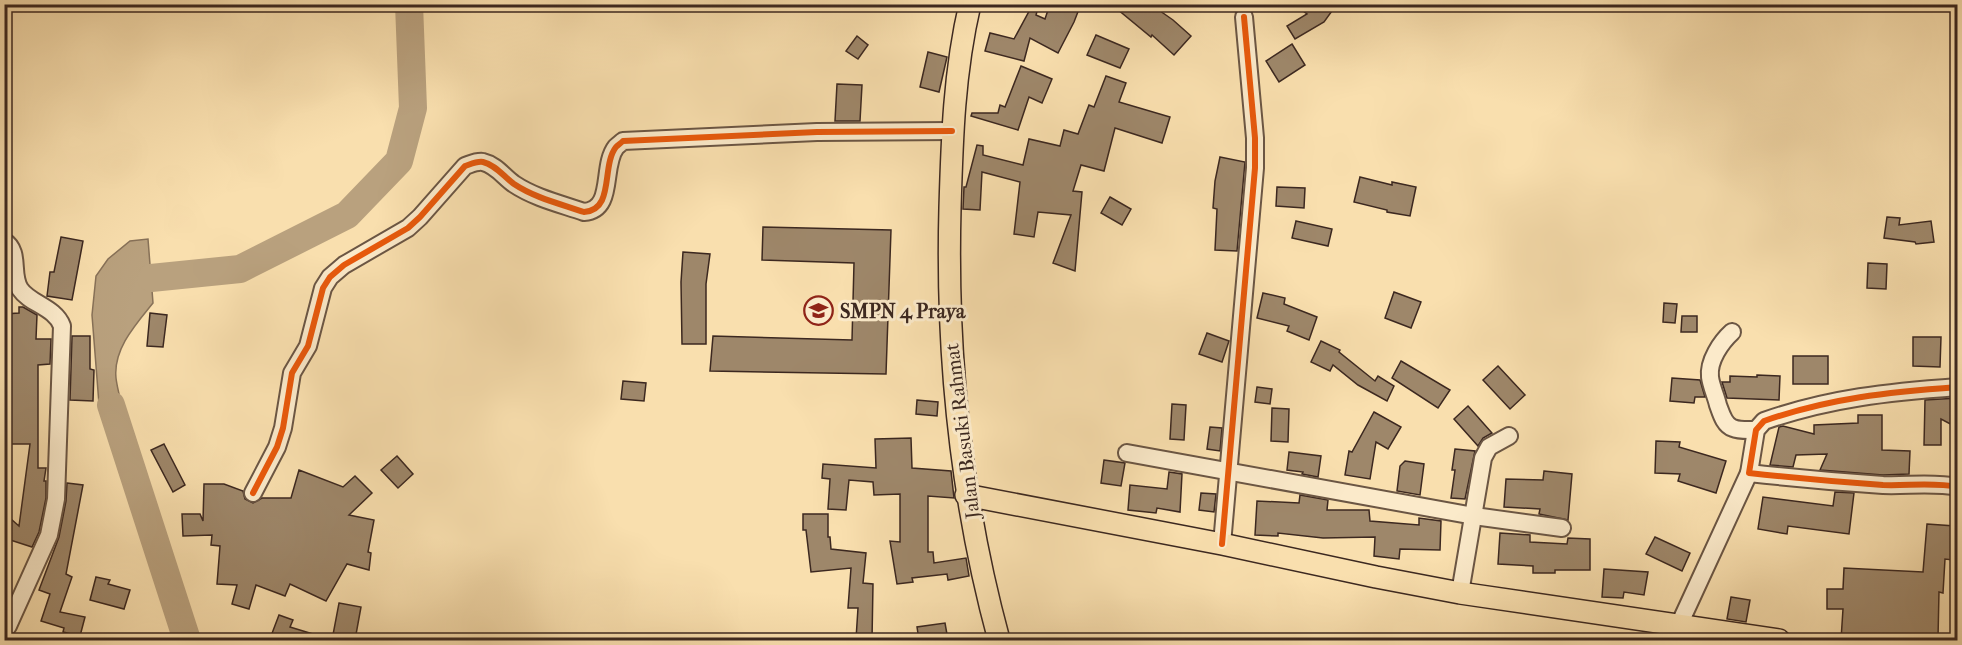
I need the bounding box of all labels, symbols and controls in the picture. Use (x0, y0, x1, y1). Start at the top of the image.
school or university icon: SMPN 4 Praya (803, 295, 835, 327)
place label: SMPN 4 Praya (840, 300, 966, 324)
street label: Jalan Basuki Rahmat (940, 342, 985, 522)

